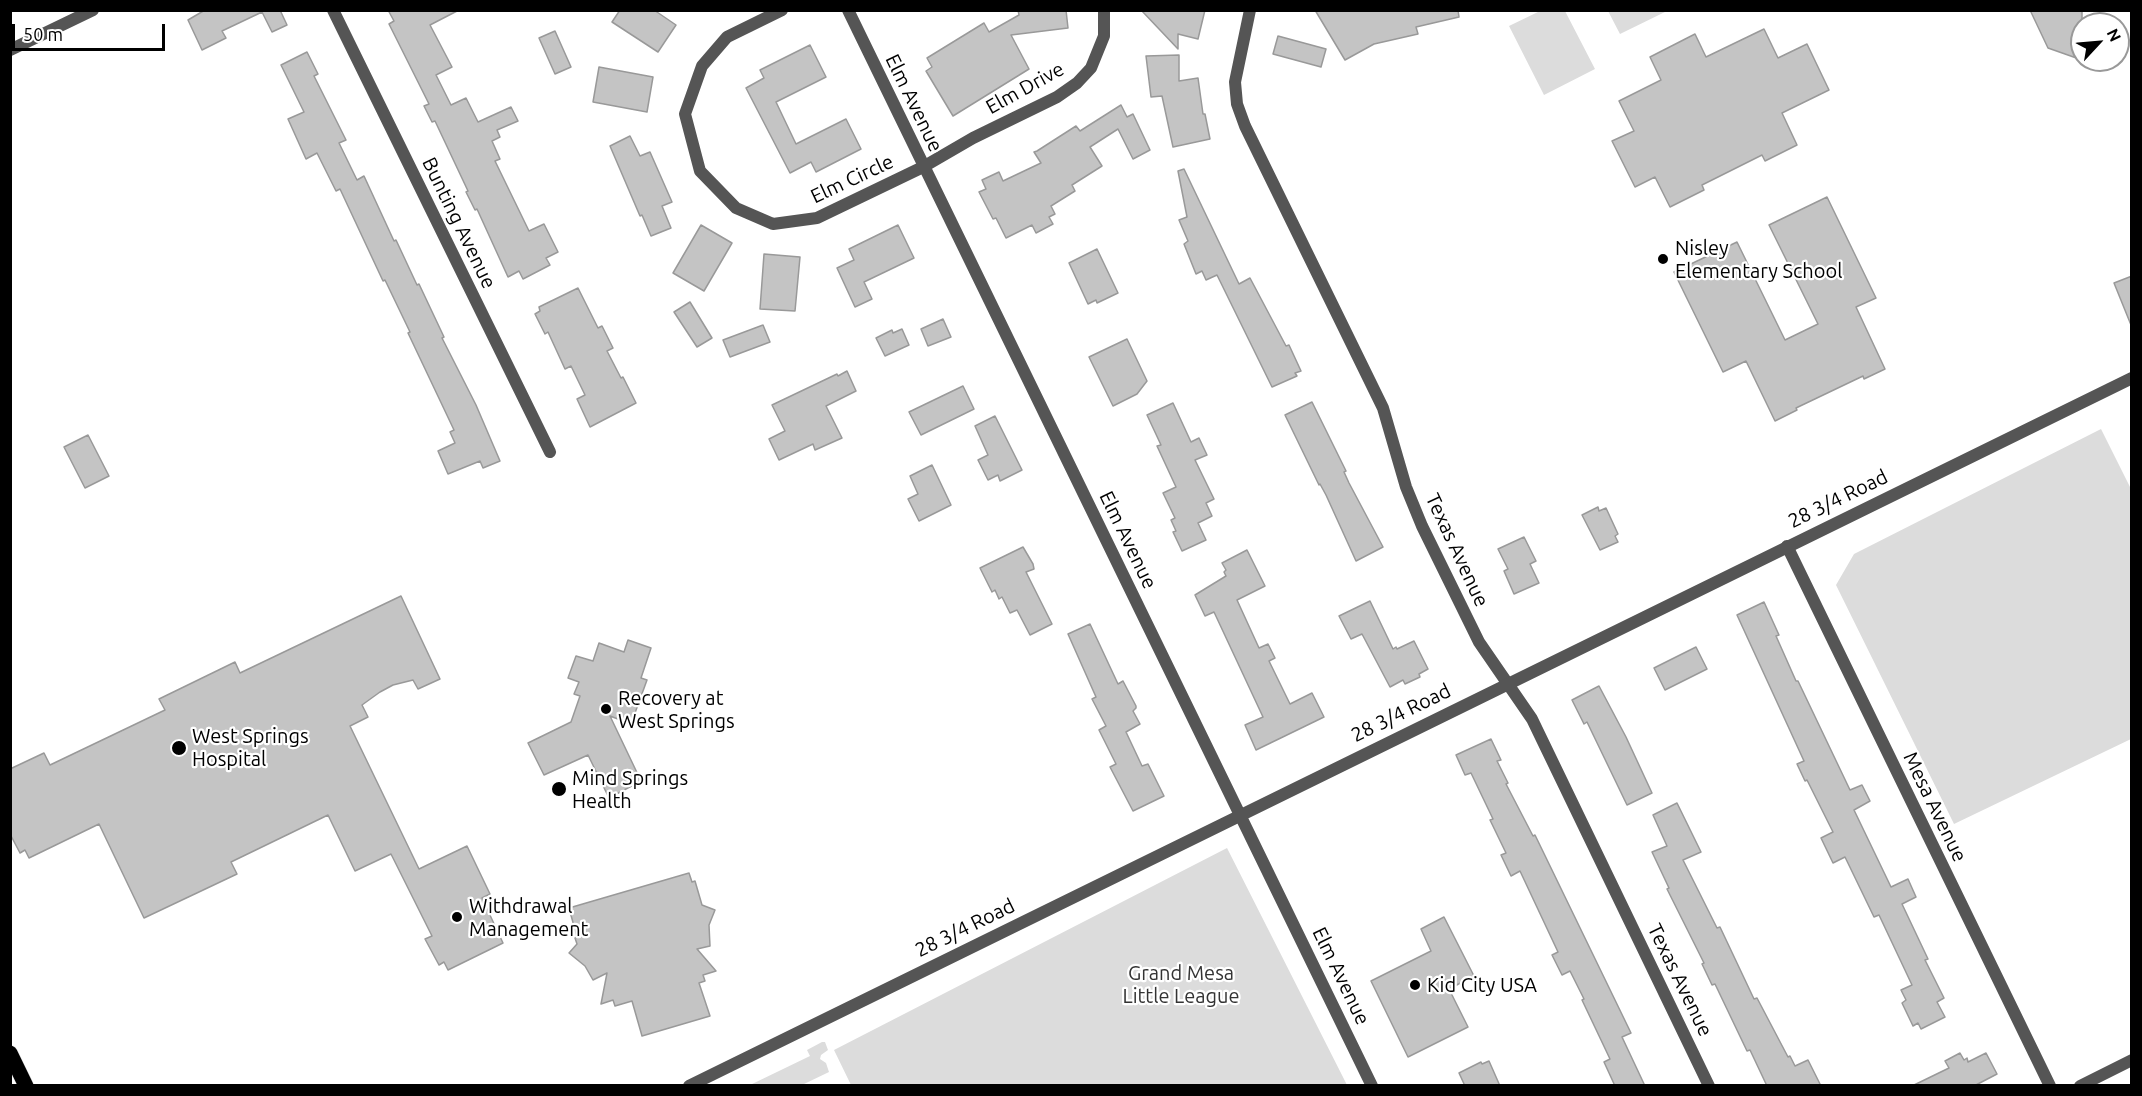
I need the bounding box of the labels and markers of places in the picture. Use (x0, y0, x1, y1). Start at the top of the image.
place label: Nisley Elementary School (1675, 236, 1842, 283)
marker: Nisley Elementary School (1656, 252, 1670, 266)
place label: Recovery at West Springs (618, 686, 735, 733)
marker: Recovery at West Springs (599, 702, 613, 716)
place label: West Springs Hospital (192, 724, 309, 771)
marker: West Springs Hospital (170, 739, 188, 757)
place label: Mind Springs Health (572, 766, 688, 813)
marker: Mind Springs Health (550, 780, 568, 798)
place label: Withdrawal Management (469, 894, 588, 941)
marker: Withdrawal Management (450, 910, 464, 924)
place label: Kid City USA (1427, 973, 1537, 997)
marker: Kid City USA (1408, 978, 1422, 992)

